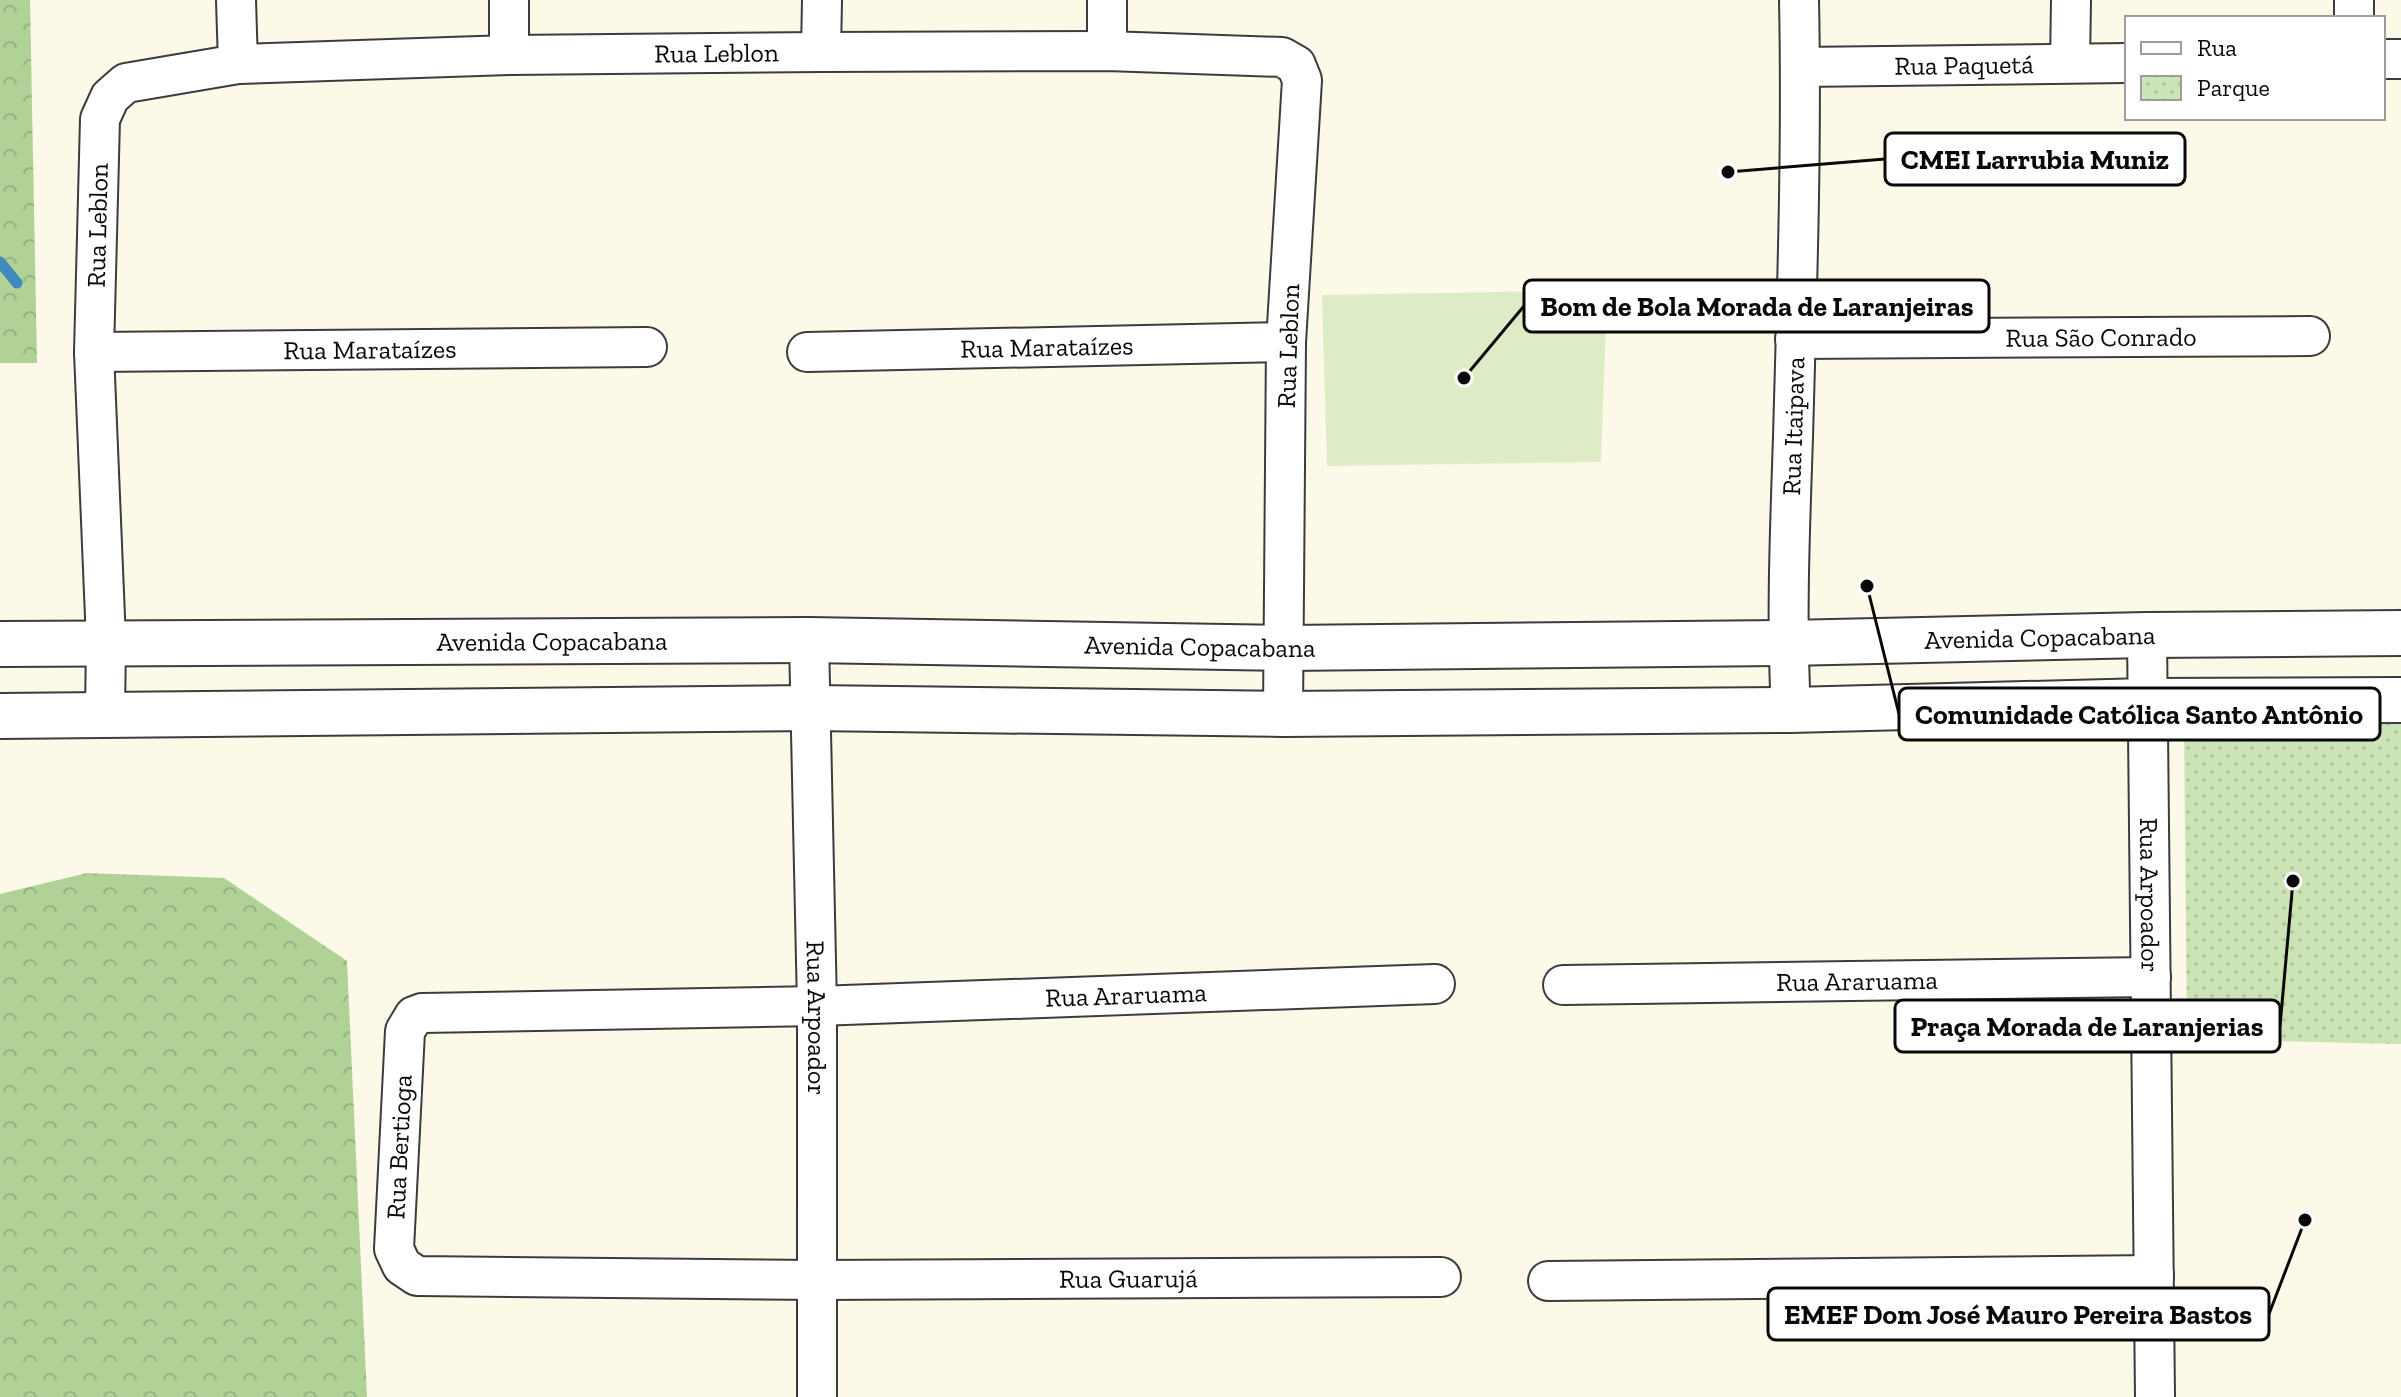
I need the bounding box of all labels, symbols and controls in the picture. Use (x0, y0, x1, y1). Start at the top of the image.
legend (2125, 16, 2385, 120)
text: Rua (2197, 33, 2237, 62)
street label: Rua Leblon (654, 36, 779, 70)
street label: Rua Paquetá (1894, 48, 2034, 82)
text: Parque (2197, 73, 2270, 102)
callout: CMEI Larrubia Muniz (1885, 133, 2185, 185)
text: CMEI Larrubia Muniz (1901, 143, 2169, 176)
street label: Rua Leblon (80, 163, 115, 288)
callout: Bom de Bola Morada de Laranjeiras (1524, 280, 1989, 332)
street label: Rua Leblon (1270, 283, 1306, 409)
text: Bom de Bola Morada de Laranjeiras (1540, 290, 1974, 323)
street label: Rua São Conrado (2005, 321, 2197, 354)
street label: Rua Marataízes (960, 329, 1134, 365)
street label: Rua Marataízes (283, 333, 457, 366)
street label: Rua Itaipava (1775, 356, 1811, 496)
street label: Avenida Copacabana (1924, 619, 2156, 656)
street label: Avenida Copacabana (436, 625, 668, 658)
street label: Avenida Copacabana (1084, 629, 1316, 664)
callout: Comunidade Católica Santo Antônio (1899, 688, 2380, 740)
text: Comunidade Católica Santo Antônio (1915, 698, 2363, 731)
street label: Rua Arpoador (2133, 817, 2167, 973)
street label: Rua Arpoador (800, 940, 833, 1095)
street label: Rua Araruama (1776, 964, 1939, 998)
street label: Rua Araruama (1045, 976, 1208, 1014)
callout: Praça Morada de Laranjerias (1895, 1000, 2280, 1052)
text: Praça Morada de Laranjerias (1910, 1010, 2264, 1043)
street label: Rua Bertioga (379, 1073, 419, 1220)
street label: Rua Guarujá (1059, 1262, 1198, 1295)
callout: EMEF Dom José Mauro Pereira Bastos (1768, 1288, 2269, 1340)
text: EMEF Dom José Mauro Pereira Bastos (1784, 1298, 2252, 1331)

